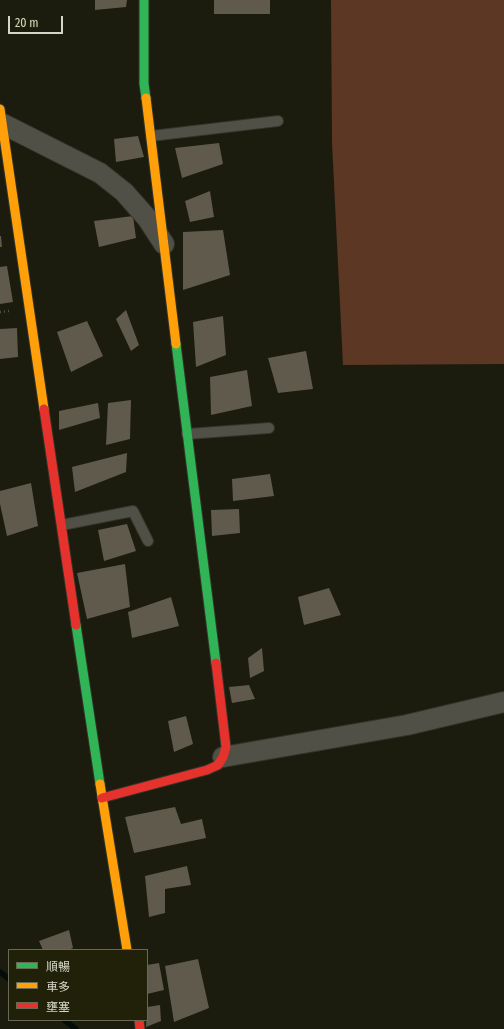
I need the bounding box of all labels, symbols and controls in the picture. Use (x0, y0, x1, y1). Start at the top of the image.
scale bar (10, 8, 65, 34)
text: 20 m (15, 16, 39, 30)
legend (8, 949, 148, 1021)
text: 順暢 (46, 960, 70, 974)
text: 車多 (46, 980, 70, 994)
text: 壅塞 (46, 1000, 70, 1014)

